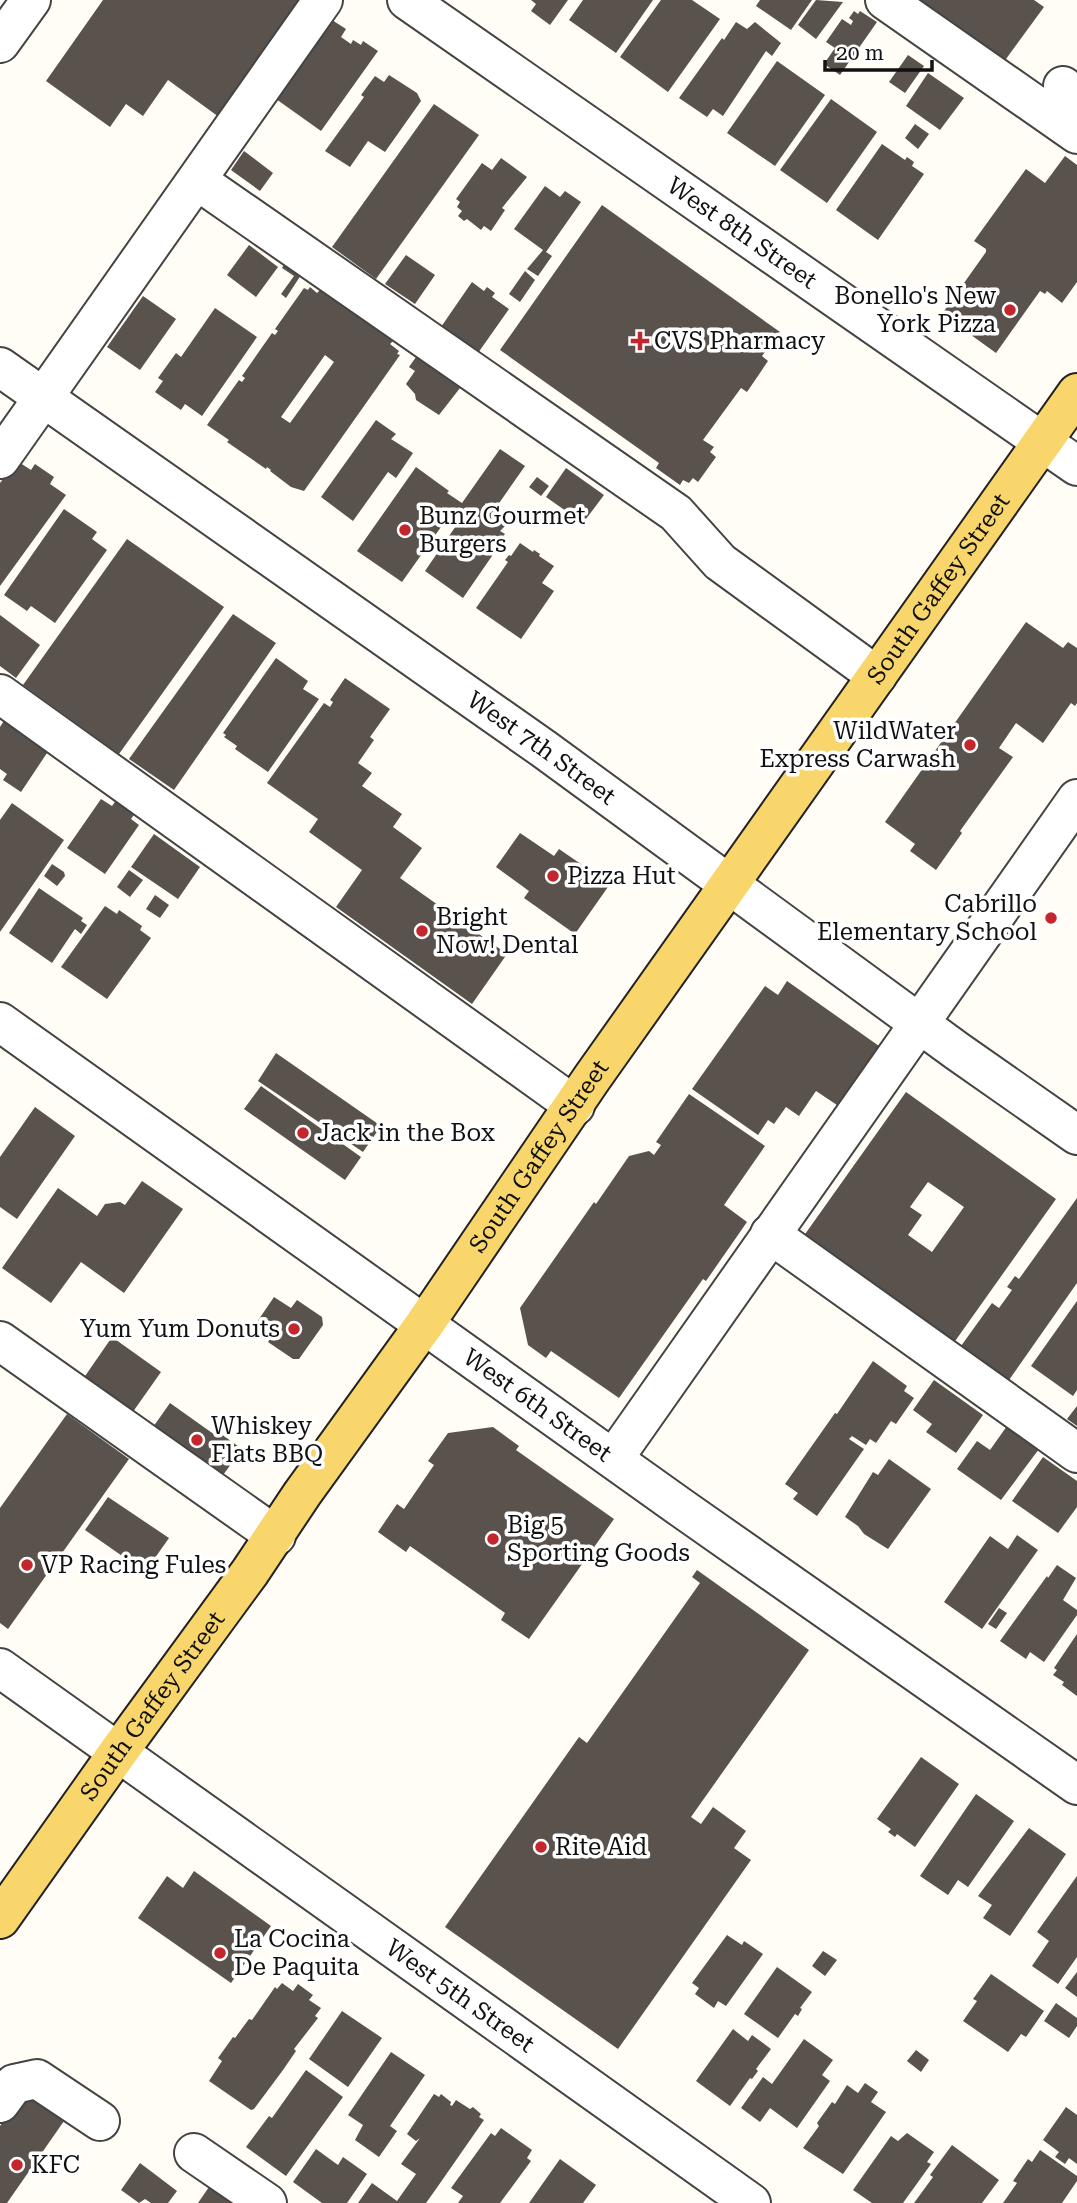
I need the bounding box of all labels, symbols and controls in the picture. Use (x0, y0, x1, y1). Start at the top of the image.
scale bar (825, 28, 932, 72)
text: 20 m (836, 41, 884, 65)
street label: West 8th Street (662, 171, 822, 295)
place label: Bonello's New York Pizza (834, 282, 996, 338)
marker: Bonello's New York Pizza (1002, 302, 1018, 318)
place label: CVS Pharmacy (654, 327, 826, 355)
marker: CVS Pharmacy (632, 333, 648, 349)
street label: South Gaffey Street (861, 488, 1015, 690)
place label: Bunz Gourmet Burgers (419, 502, 585, 558)
marker: Bunz Gourmet Burgers (397, 522, 413, 538)
street label: West 7th Street (462, 685, 621, 811)
place label: WildWater Express Carwash (760, 717, 956, 773)
marker: WildWater Express Carwash (962, 737, 978, 753)
place label: Pizza Hut (567, 862, 676, 890)
marker: Pizza Hut (545, 868, 561, 884)
place label: Cabrillo Elementary School (817, 890, 1037, 946)
place label: Bright Now! Dental (436, 903, 578, 959)
marker: Cabrillo Elementary School (1043, 910, 1059, 926)
marker: Bright Now! Dental (414, 923, 430, 939)
street label: South Gaffey Street (463, 1054, 614, 1258)
place label: Jack in the Box (317, 1119, 495, 1147)
marker: Jack in the Box (295, 1125, 311, 1141)
place label: Yum Yum Donuts (80, 1315, 280, 1343)
marker: Yum Yum Donuts (286, 1321, 302, 1337)
street label: West 6th Street (458, 1343, 617, 1468)
place label: Whiskey Flats BBQ (211, 1412, 323, 1468)
marker: Whiskey Flats BBQ (189, 1432, 205, 1448)
place label: Big 5 Sporting Goods (507, 1511, 690, 1567)
marker: Big 5 Sporting Goods (485, 1531, 501, 1547)
place label: VP Racing Fules (41, 1551, 226, 1579)
marker: VP Racing Fules (19, 1557, 35, 1573)
street label: South Gaffey Street (74, 1606, 231, 1806)
place label: Rite Aid (555, 1833, 647, 1861)
marker: Rite Aid (533, 1839, 549, 1855)
place label: La Cocina De Paquita (234, 1925, 359, 1981)
street label: West 5th Street (380, 1933, 540, 2058)
marker: La Cocina De Paquita (212, 1945, 228, 1961)
place label: KFC (31, 2151, 80, 2179)
marker: KFC (9, 2157, 25, 2173)

